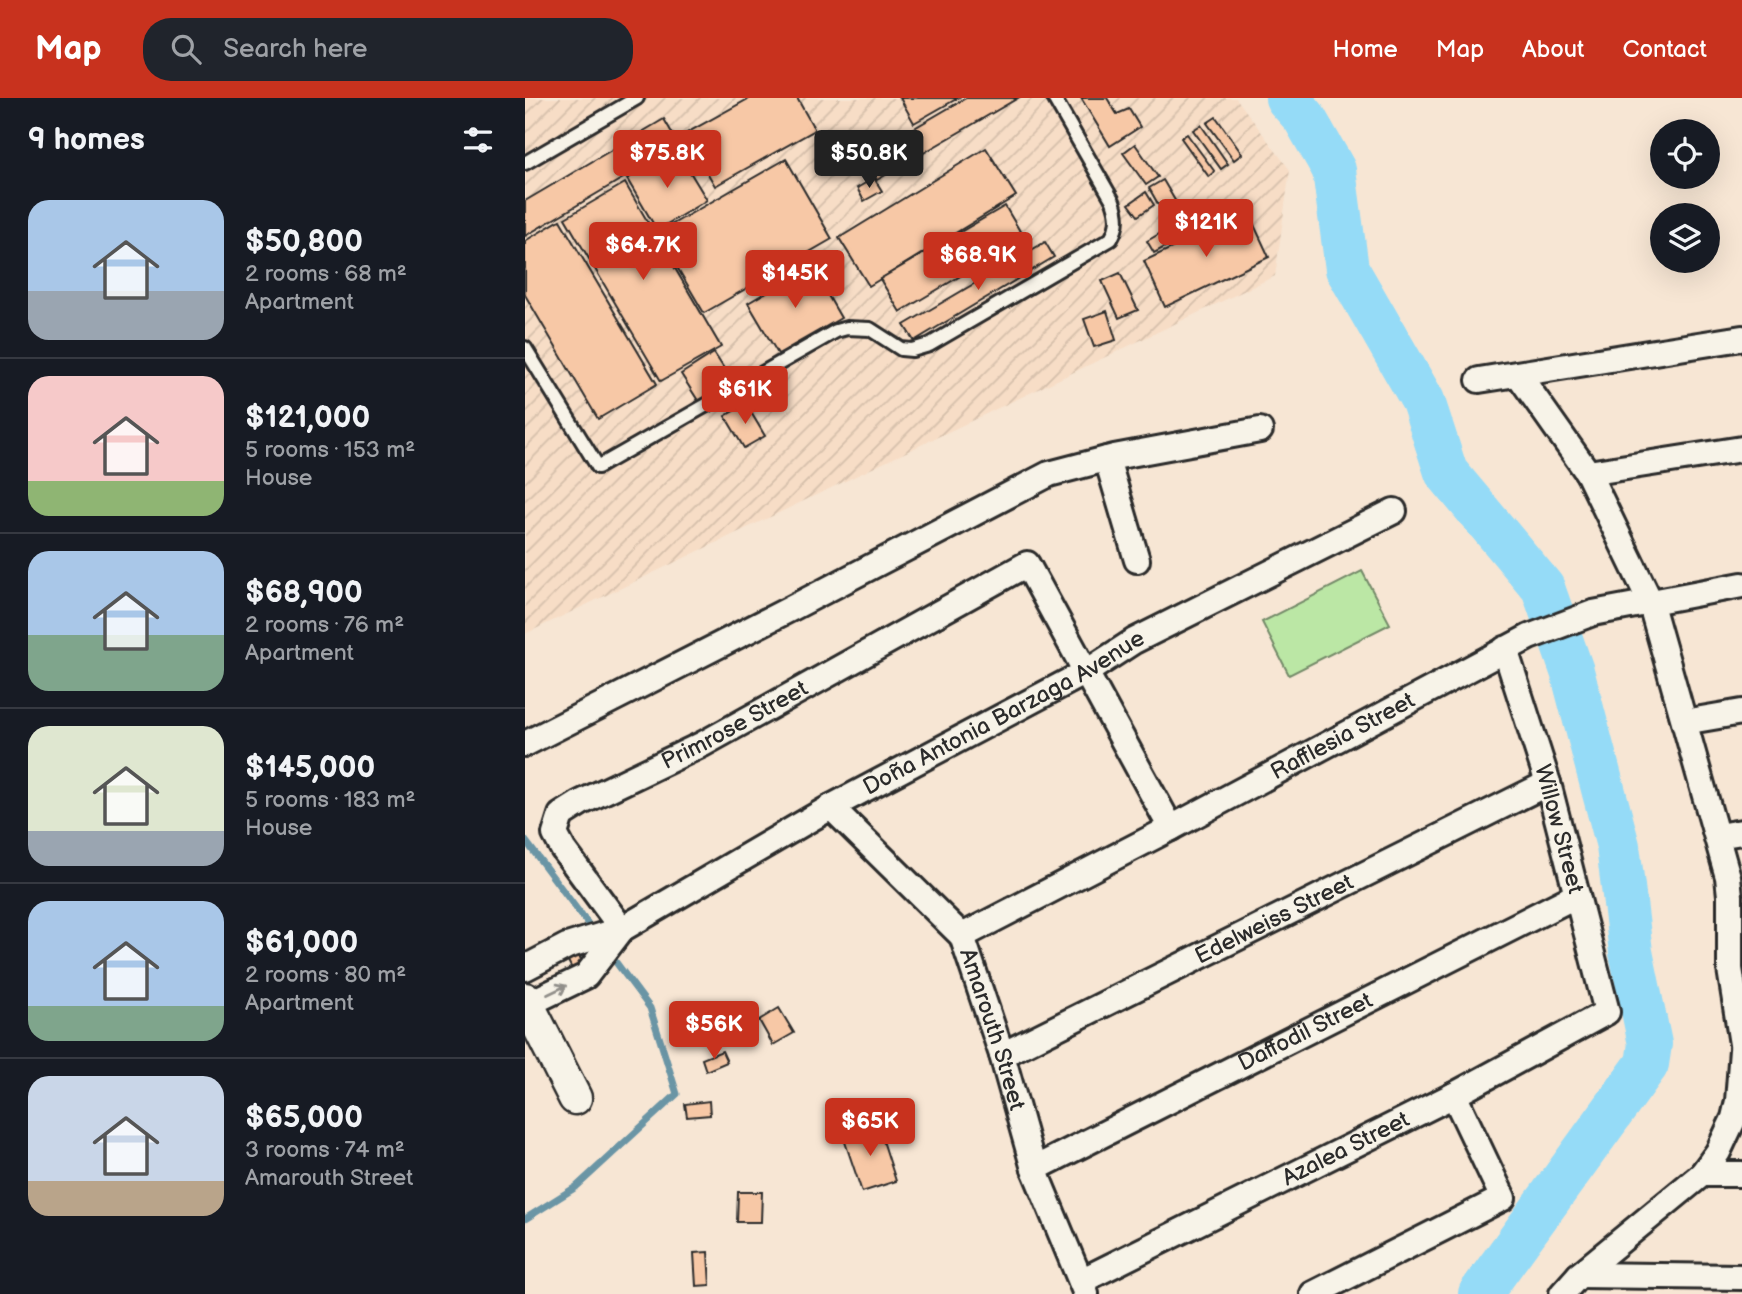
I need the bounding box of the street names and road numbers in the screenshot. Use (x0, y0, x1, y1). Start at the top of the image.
street label: Doña Antonia Barzaga Avenue (859, 624, 1149, 801)
street label: Primrose Street (657, 675, 813, 776)
street label: Rafflesia Street (1266, 687, 1420, 786)
street label: Willow Street (1528, 761, 1590, 897)
street label: Edelweiss Street (1190, 868, 1358, 971)
street label: Amarouth Street (953, 945, 1031, 1113)
street label: Daffodil Street (1234, 986, 1377, 1078)
street label: Azalea Street (1278, 1106, 1414, 1192)

